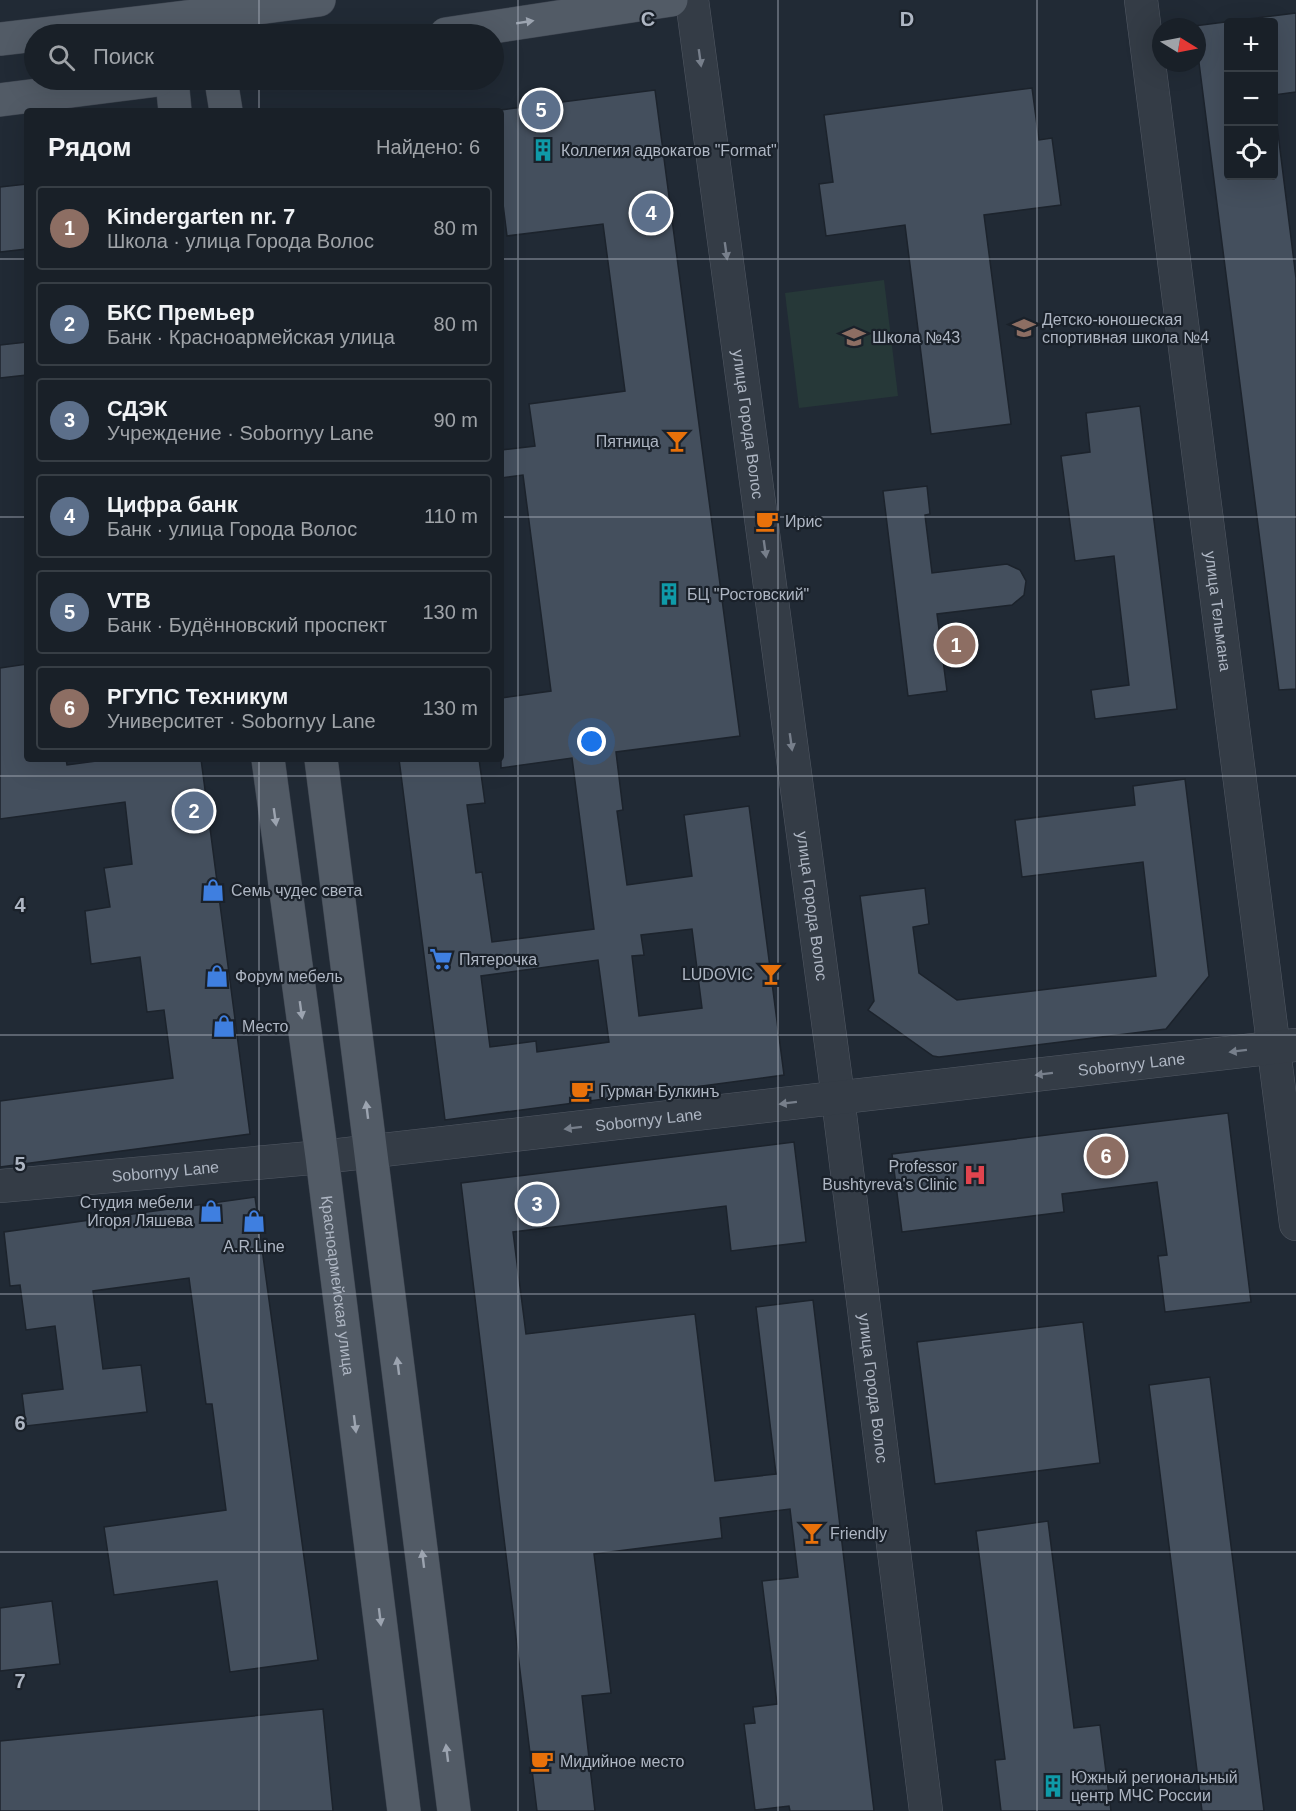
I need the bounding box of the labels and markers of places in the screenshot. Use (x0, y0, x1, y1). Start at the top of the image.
pin: 5 (522, 88, 560, 132)
building icon: Коллегия адвокатов "Format" (530, 137, 556, 163)
place label: Коллегия адвокатов "Format" (561, 142, 777, 159)
pin: 4 (632, 190, 670, 236)
place label: Детско-юношеская спортивная школа №4 (1042, 311, 1209, 346)
school or university icon: Детско-юношеская спортивная школа №4 (1011, 315, 1037, 341)
school or university icon: Школа №43 (841, 324, 867, 350)
place label: Школа №43 (872, 329, 960, 346)
bar icon: Пятница (664, 428, 690, 454)
place label: Пятница (596, 433, 659, 450)
cafe icon: Ирис (754, 508, 780, 534)
place label: Ирис (785, 513, 822, 530)
building icon: БЦ "Ростовский" (656, 581, 682, 607)
place label: БЦ "Ростовский" (687, 586, 809, 603)
pin: 1 (936, 622, 976, 668)
pin: 2 (174, 788, 214, 834)
shop icon: Семь чудес света (200, 877, 226, 903)
place label: Семь чудес света (231, 882, 363, 899)
supermarket icon: Пятерочка (428, 946, 454, 972)
place label: Пятерочка (459, 951, 537, 968)
bar icon: LUDOVIC (758, 961, 784, 987)
shop icon: Форум мебель (204, 963, 230, 989)
place label: LUDOVIC (682, 966, 753, 983)
place label: Форум мебель (235, 968, 343, 985)
shop icon: Место (211, 1013, 237, 1039)
place label: Место (242, 1018, 289, 1035)
cafe icon: Гурман Булкинъ (569, 1078, 595, 1104)
place label: Гурман Булкинъ (600, 1083, 719, 1100)
pin: 6 (1086, 1134, 1126, 1178)
place label: Professor Bushtyreva's Clinic (822, 1158, 958, 1193)
hospital icon: Professor Bushtyreva's Clinic (962, 1162, 988, 1188)
pin: 3 (518, 1182, 556, 1226)
place label: Студия мебели Игоря Ляшева (80, 1194, 193, 1229)
shop icon: Студия мебели Игоря Ляшева (198, 1198, 224, 1224)
shop icon: A.R.Line (241, 1208, 267, 1234)
place label: A.R.Line (223, 1238, 285, 1255)
bar icon: Friendly (799, 1520, 825, 1546)
place label: Friendly (830, 1525, 887, 1542)
cafe icon: Мидийное место (529, 1748, 555, 1774)
place label: Мидийное место (560, 1753, 685, 1770)
place label: Южный региональный центр МЧС России (1071, 1769, 1238, 1804)
building icon: Южный региональный центр МЧС России (1040, 1773, 1066, 1799)

